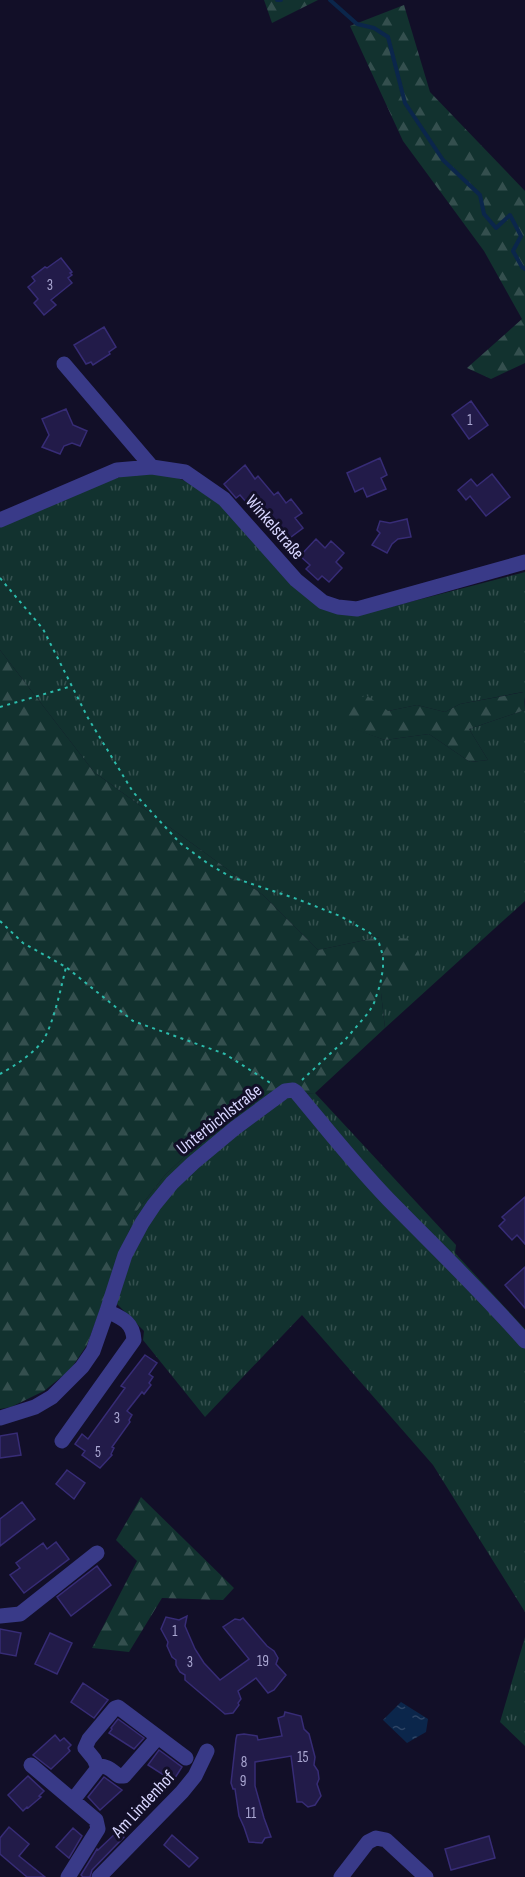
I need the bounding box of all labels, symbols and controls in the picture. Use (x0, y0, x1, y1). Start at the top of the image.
house number: 3 (47, 276, 53, 295)
house number: 1 (467, 411, 473, 430)
street label: Winkelstraße (241, 491, 308, 564)
street label: Unterbichlstraße (173, 1080, 266, 1159)
house number: 3 (114, 1409, 120, 1428)
house number: 5 (95, 1443, 101, 1462)
house number: 1 (172, 1622, 178, 1641)
house number: 19 (257, 1652, 269, 1671)
house number: 3 (187, 1653, 193, 1672)
house number: 15 (297, 1748, 309, 1767)
house number: 8 (241, 1753, 247, 1772)
street label: Am Lindenhof (107, 1766, 180, 1843)
house number: 9 (240, 1772, 246, 1791)
house number: 11 (246, 1804, 257, 1823)

